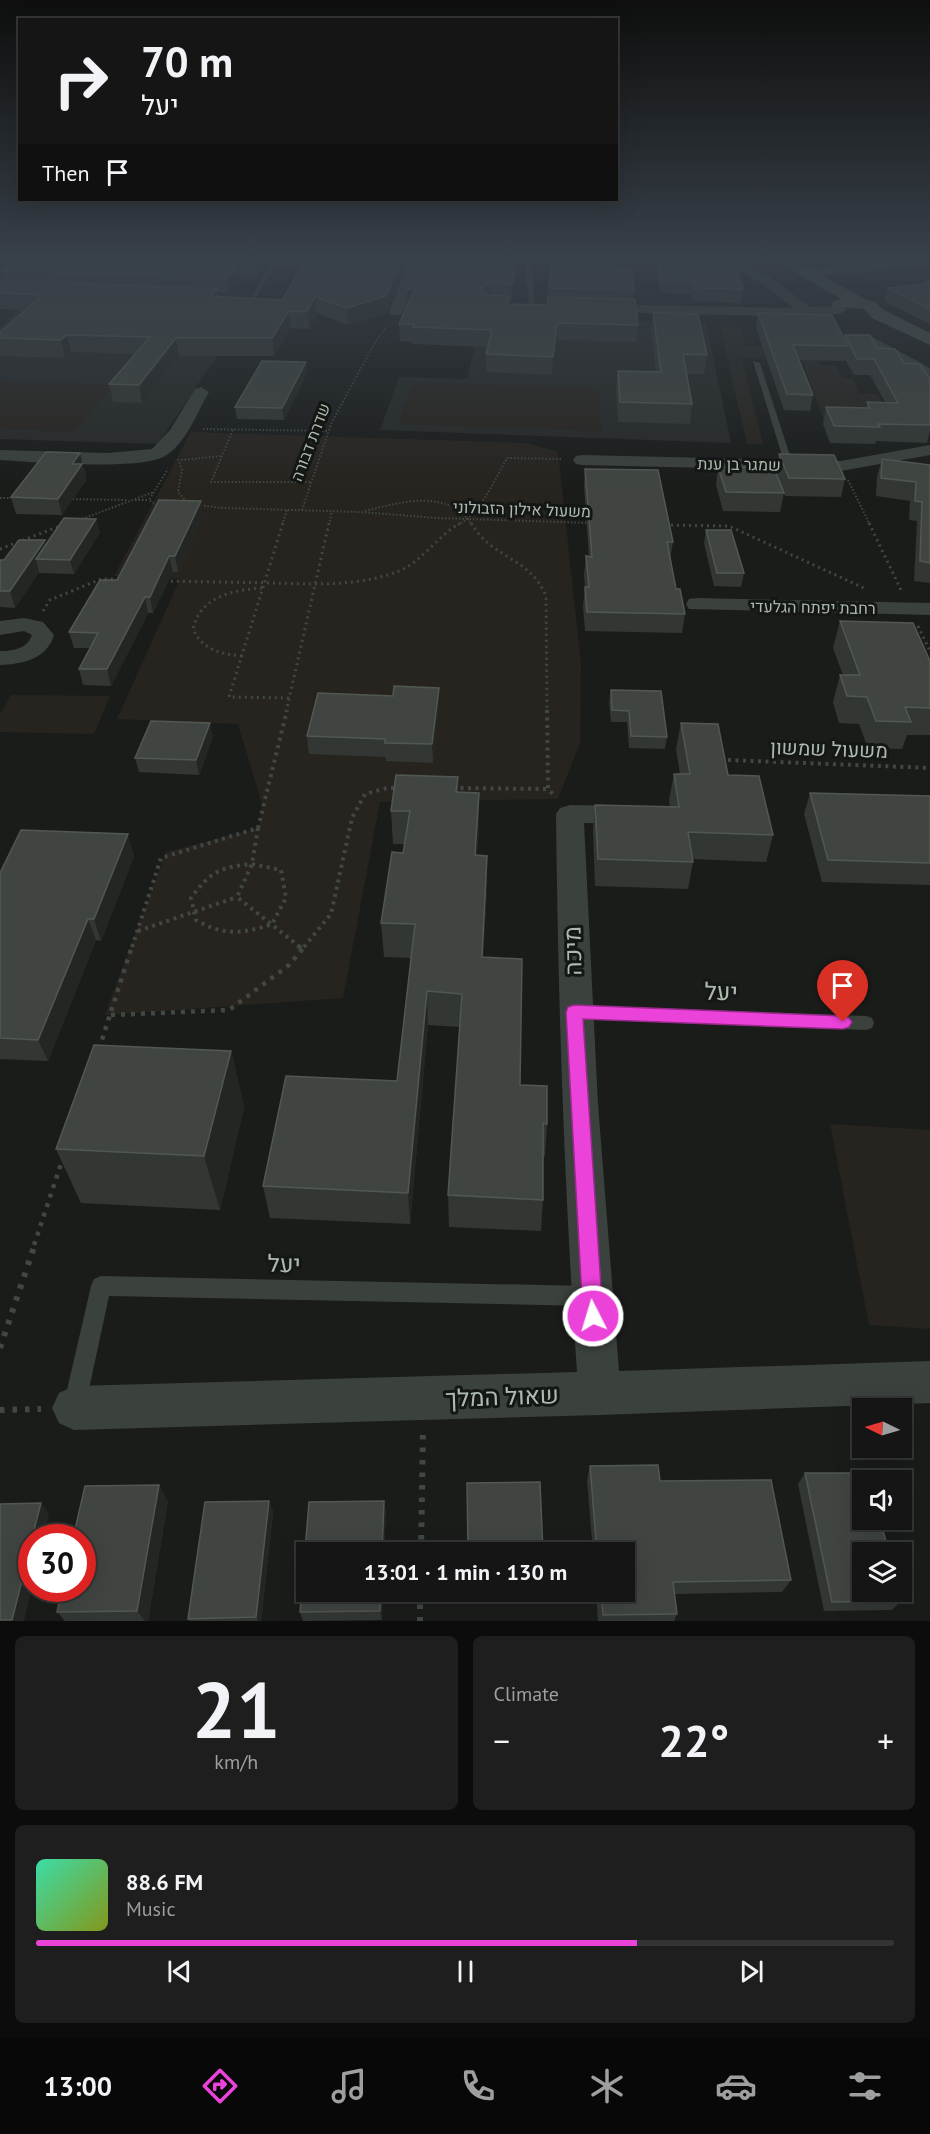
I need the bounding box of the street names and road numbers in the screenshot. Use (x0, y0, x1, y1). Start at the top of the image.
street label: שדרת דבורה (286, 400, 334, 484)
street label: שמגר בן ענת (697, 453, 781, 475)
street label: משעול אילון הזבולוני (453, 497, 591, 521)
street label: רחבת יפתח הגלעדי (750, 596, 876, 618)
street label: משעול שמשון (770, 734, 888, 764)
street label: מיכה (557, 926, 588, 976)
street label: יעל (704, 975, 738, 1008)
street label: יעל (267, 1248, 301, 1279)
street label: שאול המלך (445, 1379, 559, 1414)

